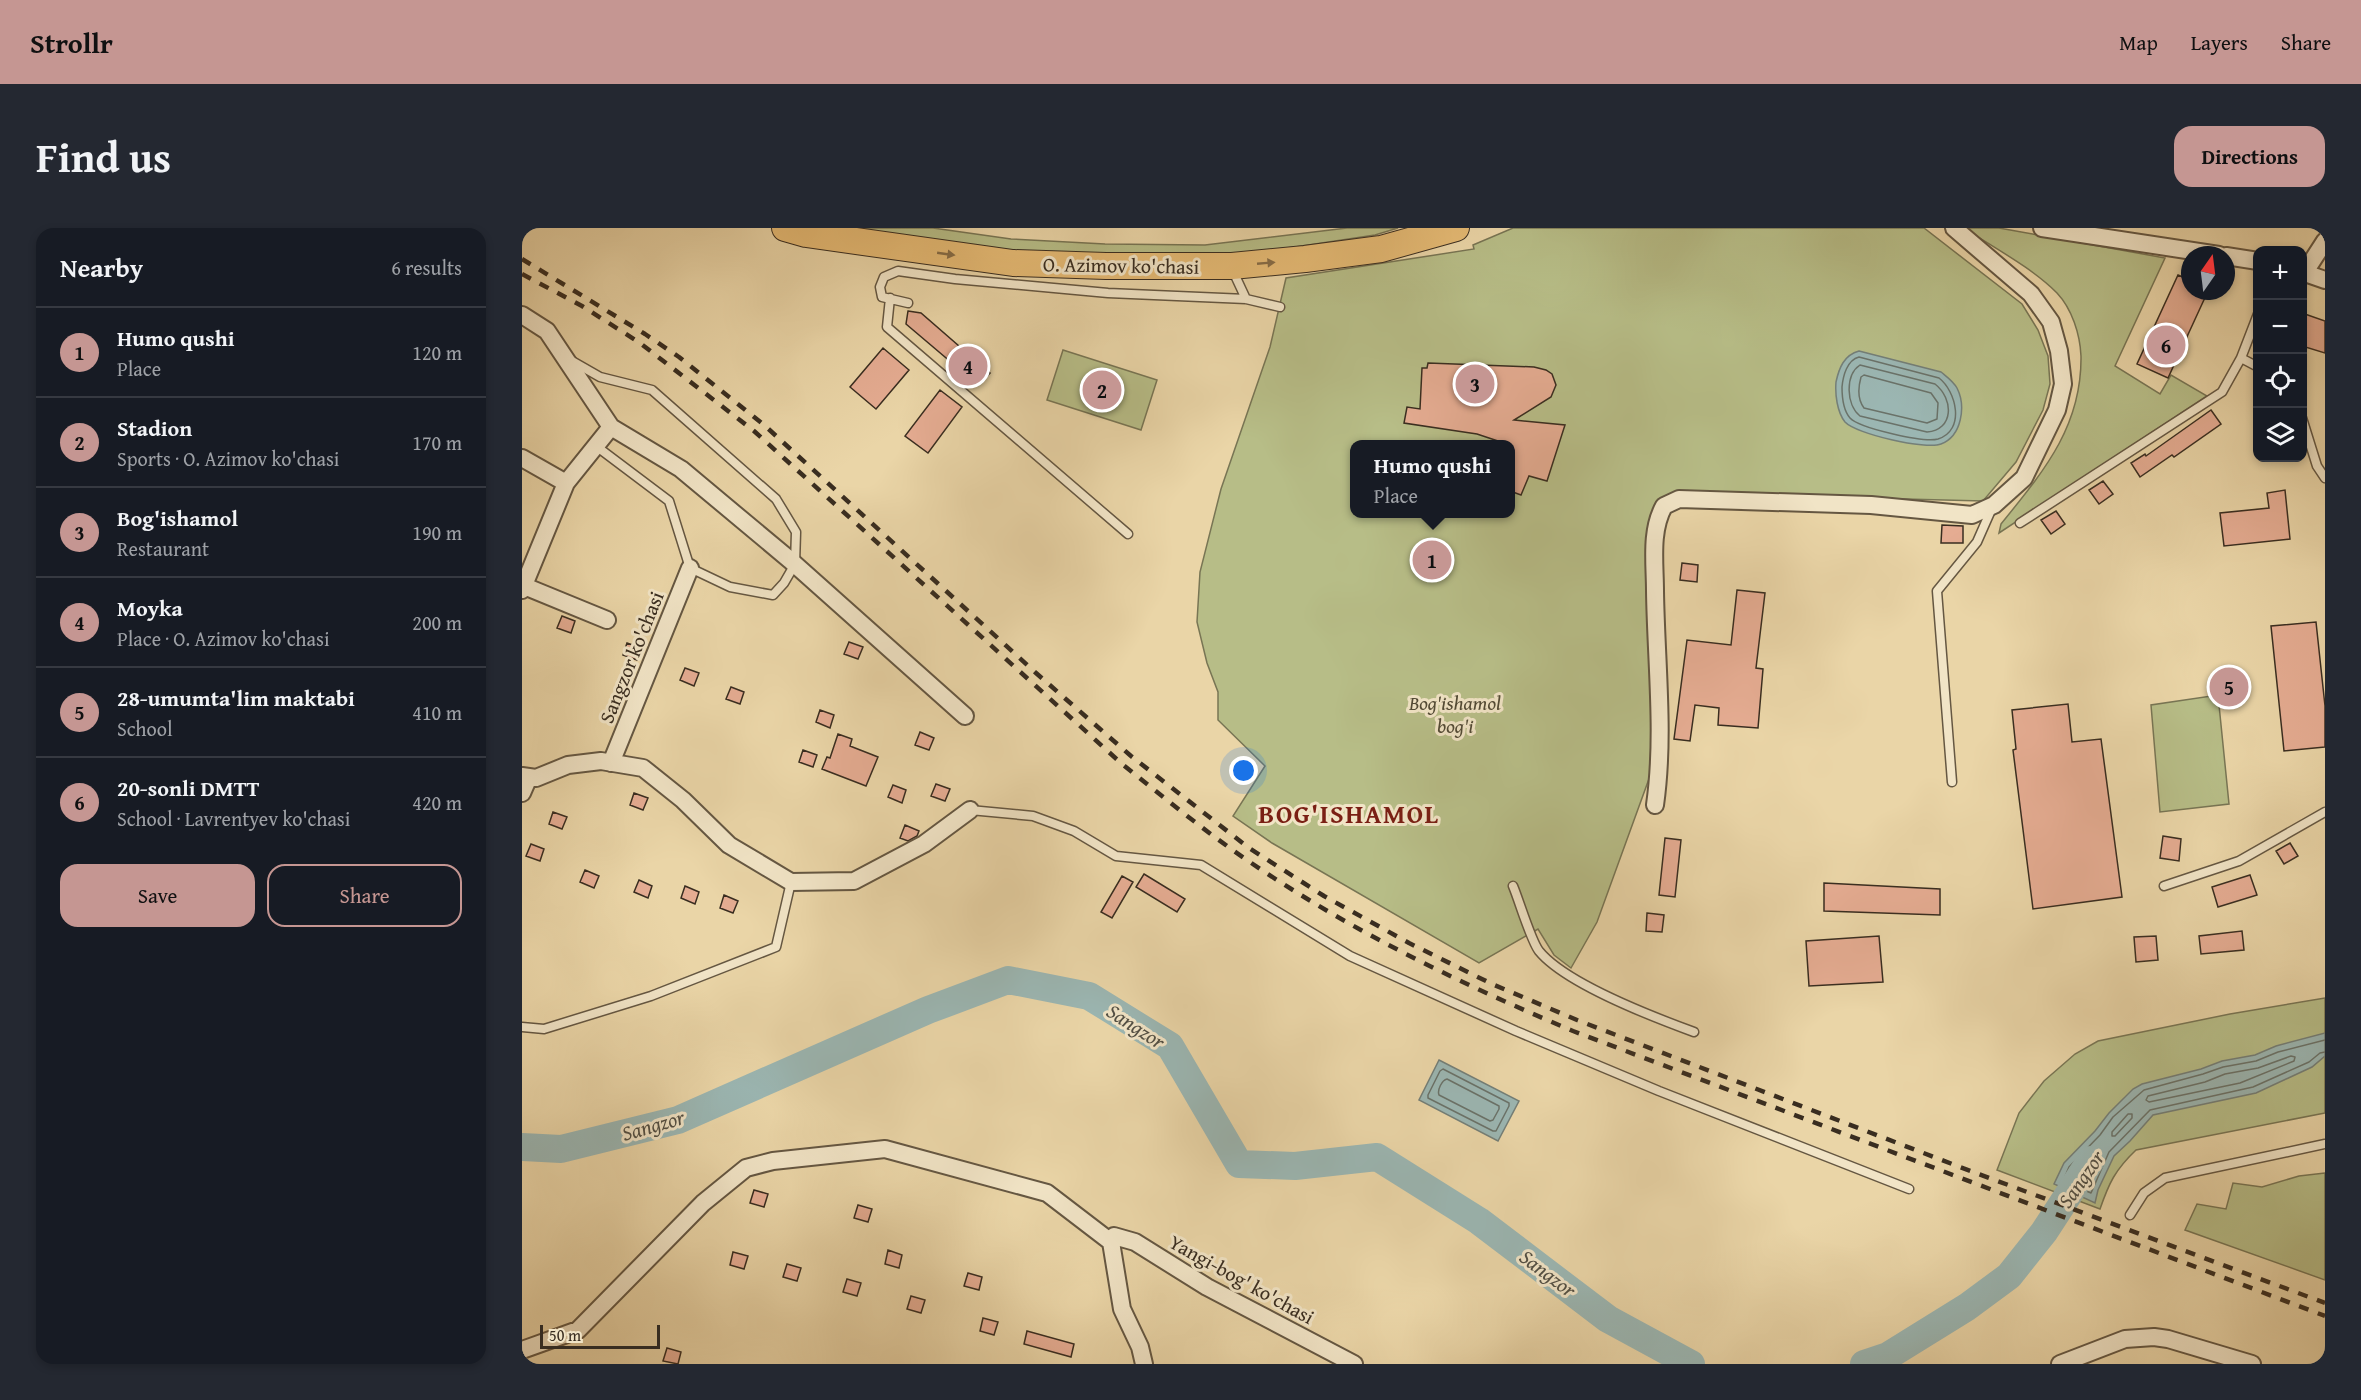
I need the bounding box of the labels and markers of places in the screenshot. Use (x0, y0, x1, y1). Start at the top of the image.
pin: 6 (2146, 322, 2186, 368)
pin: 4 (948, 344, 988, 388)
pin: 3 (1456, 362, 1494, 406)
pin: 2 (1082, 368, 1122, 412)
pin: 1 (1412, 538, 1452, 582)
pin: 5 (2210, 664, 2248, 710)

